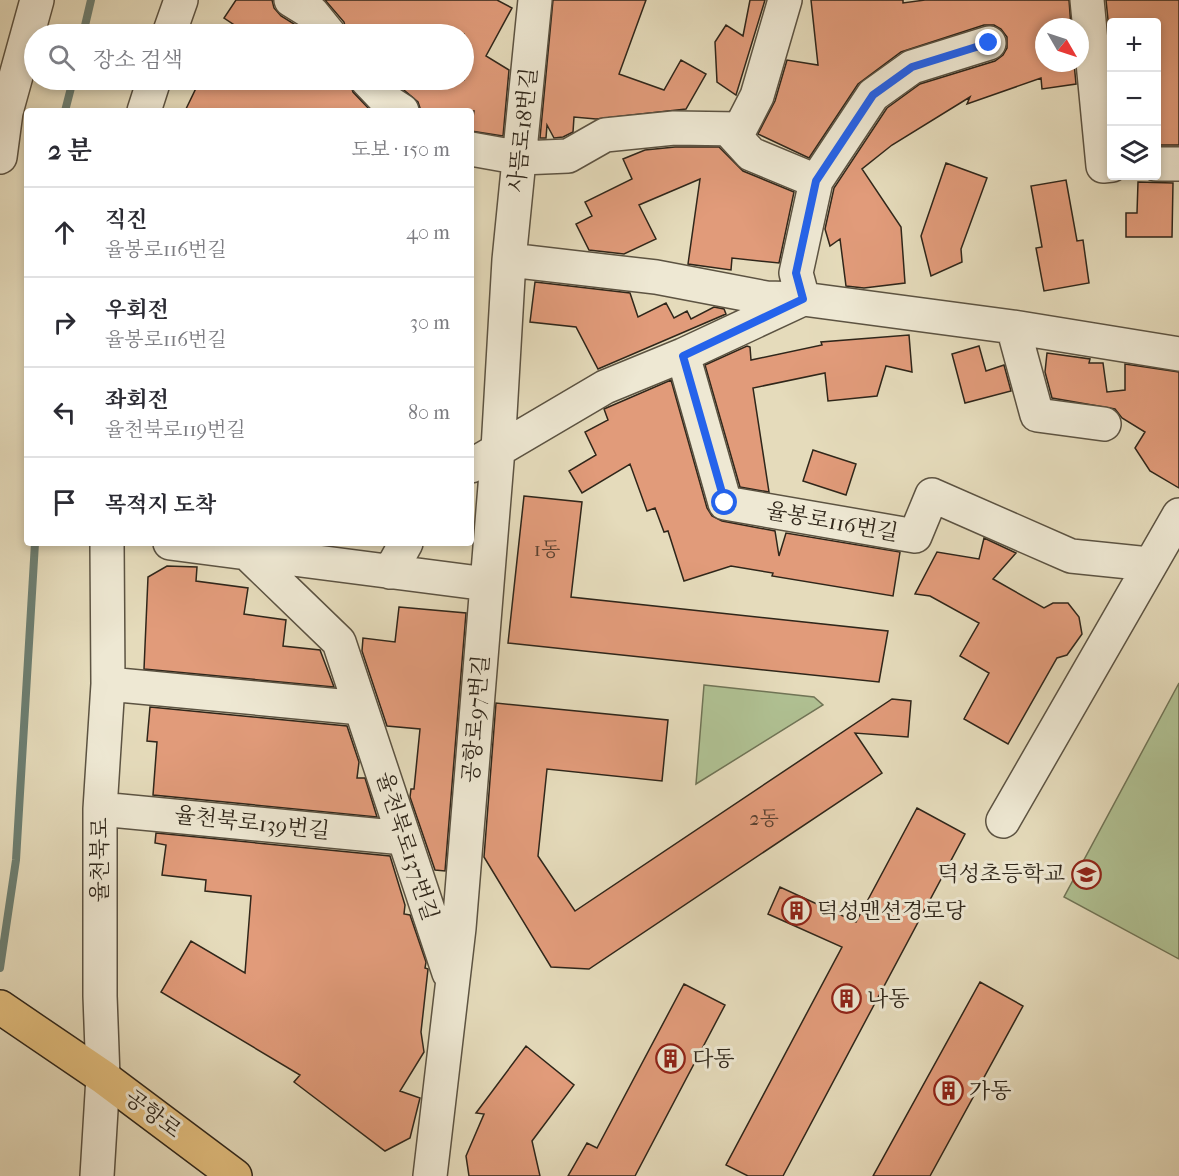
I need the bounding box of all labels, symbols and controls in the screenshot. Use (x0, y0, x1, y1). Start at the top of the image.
north arrow (1035, 18, 1089, 72)
map controls (1107, 18, 1161, 180)
button: + (1107, 18, 1161, 72)
search box (24, 24, 474, 90)
route end (975, 29, 1001, 55)
icon: search (45, 41, 78, 74)
text: 장소 검색 (93, 47, 183, 73)
street label: 사뜸로18번길 (504, 66, 542, 194)
button: − (1107, 72, 1161, 126)
button: layers (1107, 126, 1161, 180)
text: 2 분 (48, 135, 92, 166)
text: 도보 · 150 m (351, 138, 450, 161)
text: 직진 (105, 207, 148, 233)
icon: ahead (48, 216, 81, 249)
text: 40 m (406, 221, 450, 244)
text: 율봉로116번길 (105, 238, 227, 261)
text: 우회전 (105, 297, 169, 323)
icon: right (48, 306, 81, 339)
text: 30 m (410, 311, 450, 334)
text: 율봉로116번길 (105, 328, 227, 351)
text: 좌회전 (105, 387, 169, 413)
icon: left (48, 396, 81, 429)
text: 80 m (408, 401, 450, 424)
text: 율천북로119번길 (105, 418, 246, 441)
icon: arrive (48, 486, 81, 519)
route start (711, 489, 737, 515)
text: 목적지 도착 (105, 492, 216, 518)
street label: 율봉로116번길 (764, 498, 900, 546)
house number: 1동 (534, 538, 560, 561)
street label: 공항로97번길 (457, 654, 495, 784)
street label: 율천북로137번길 (371, 768, 443, 924)
street label: 율천북로139번길 (173, 802, 331, 844)
house number: 2동 (749, 807, 779, 830)
street label: 율천북로 (87, 817, 113, 903)
school or university icon: 덕성초등학교 (1070, 858, 1102, 890)
place label: 덕성초등학교 (937, 861, 1065, 887)
building icon: 덕성맨션경로당 (780, 895, 812, 927)
place label: 덕성맨션경로당 (817, 898, 967, 924)
building icon: 나동 (830, 983, 862, 1015)
place label: 나동 (867, 986, 910, 1012)
building icon: 다동 (655, 1043, 687, 1075)
place label: 다동 (692, 1046, 735, 1072)
building icon: 가동 (932, 1075, 964, 1107)
place label: 가동 (969, 1078, 1012, 1104)
street label: 공항로 (120, 1084, 186, 1144)

